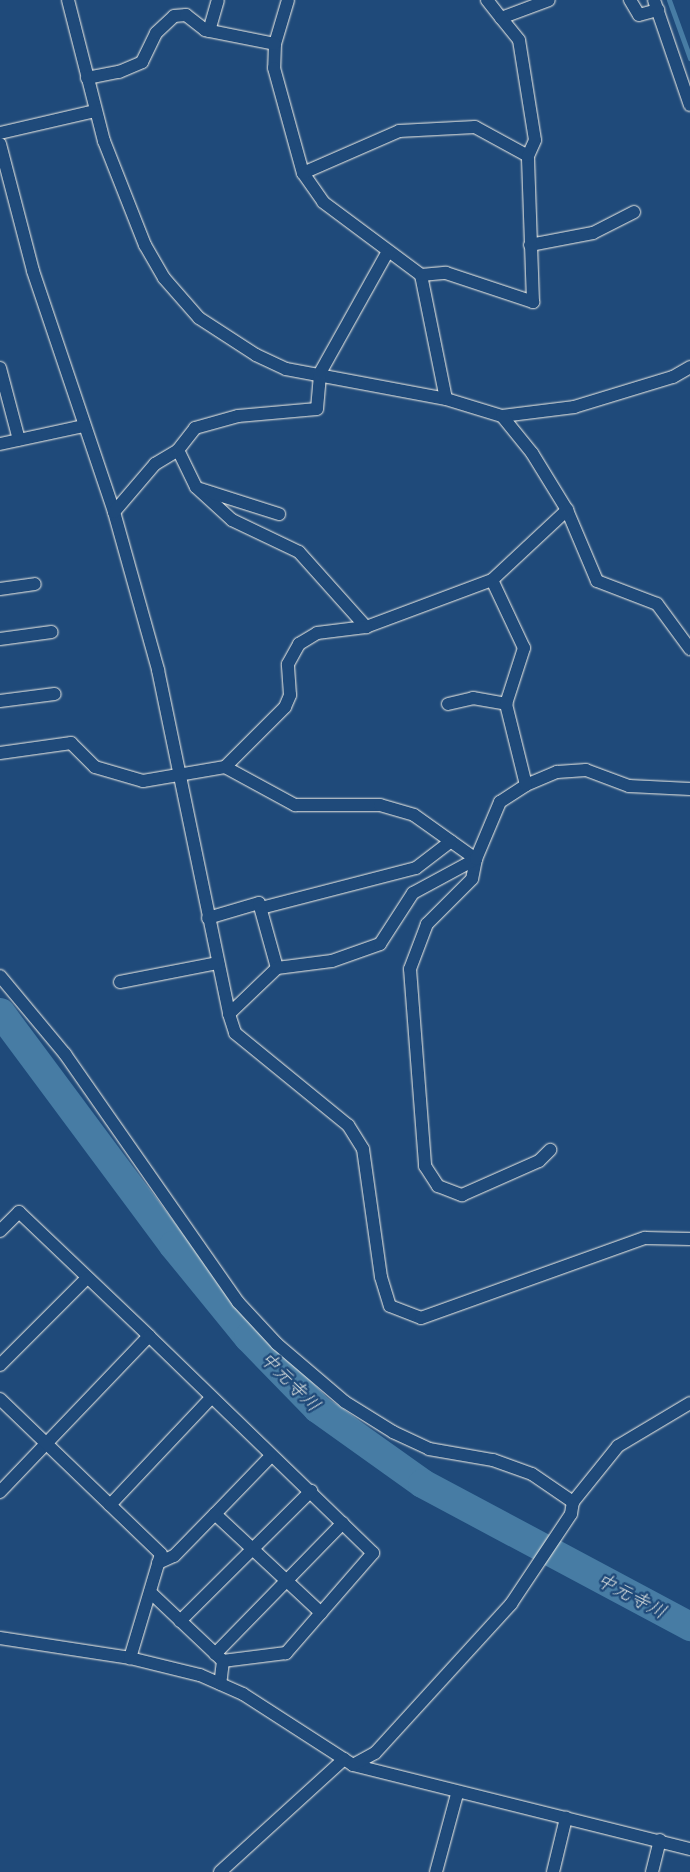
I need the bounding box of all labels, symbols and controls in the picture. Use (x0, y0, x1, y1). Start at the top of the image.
water label: 中元寺川 (256, 1346, 326, 1416)
water label: 中元寺川 (593, 1567, 671, 1623)

